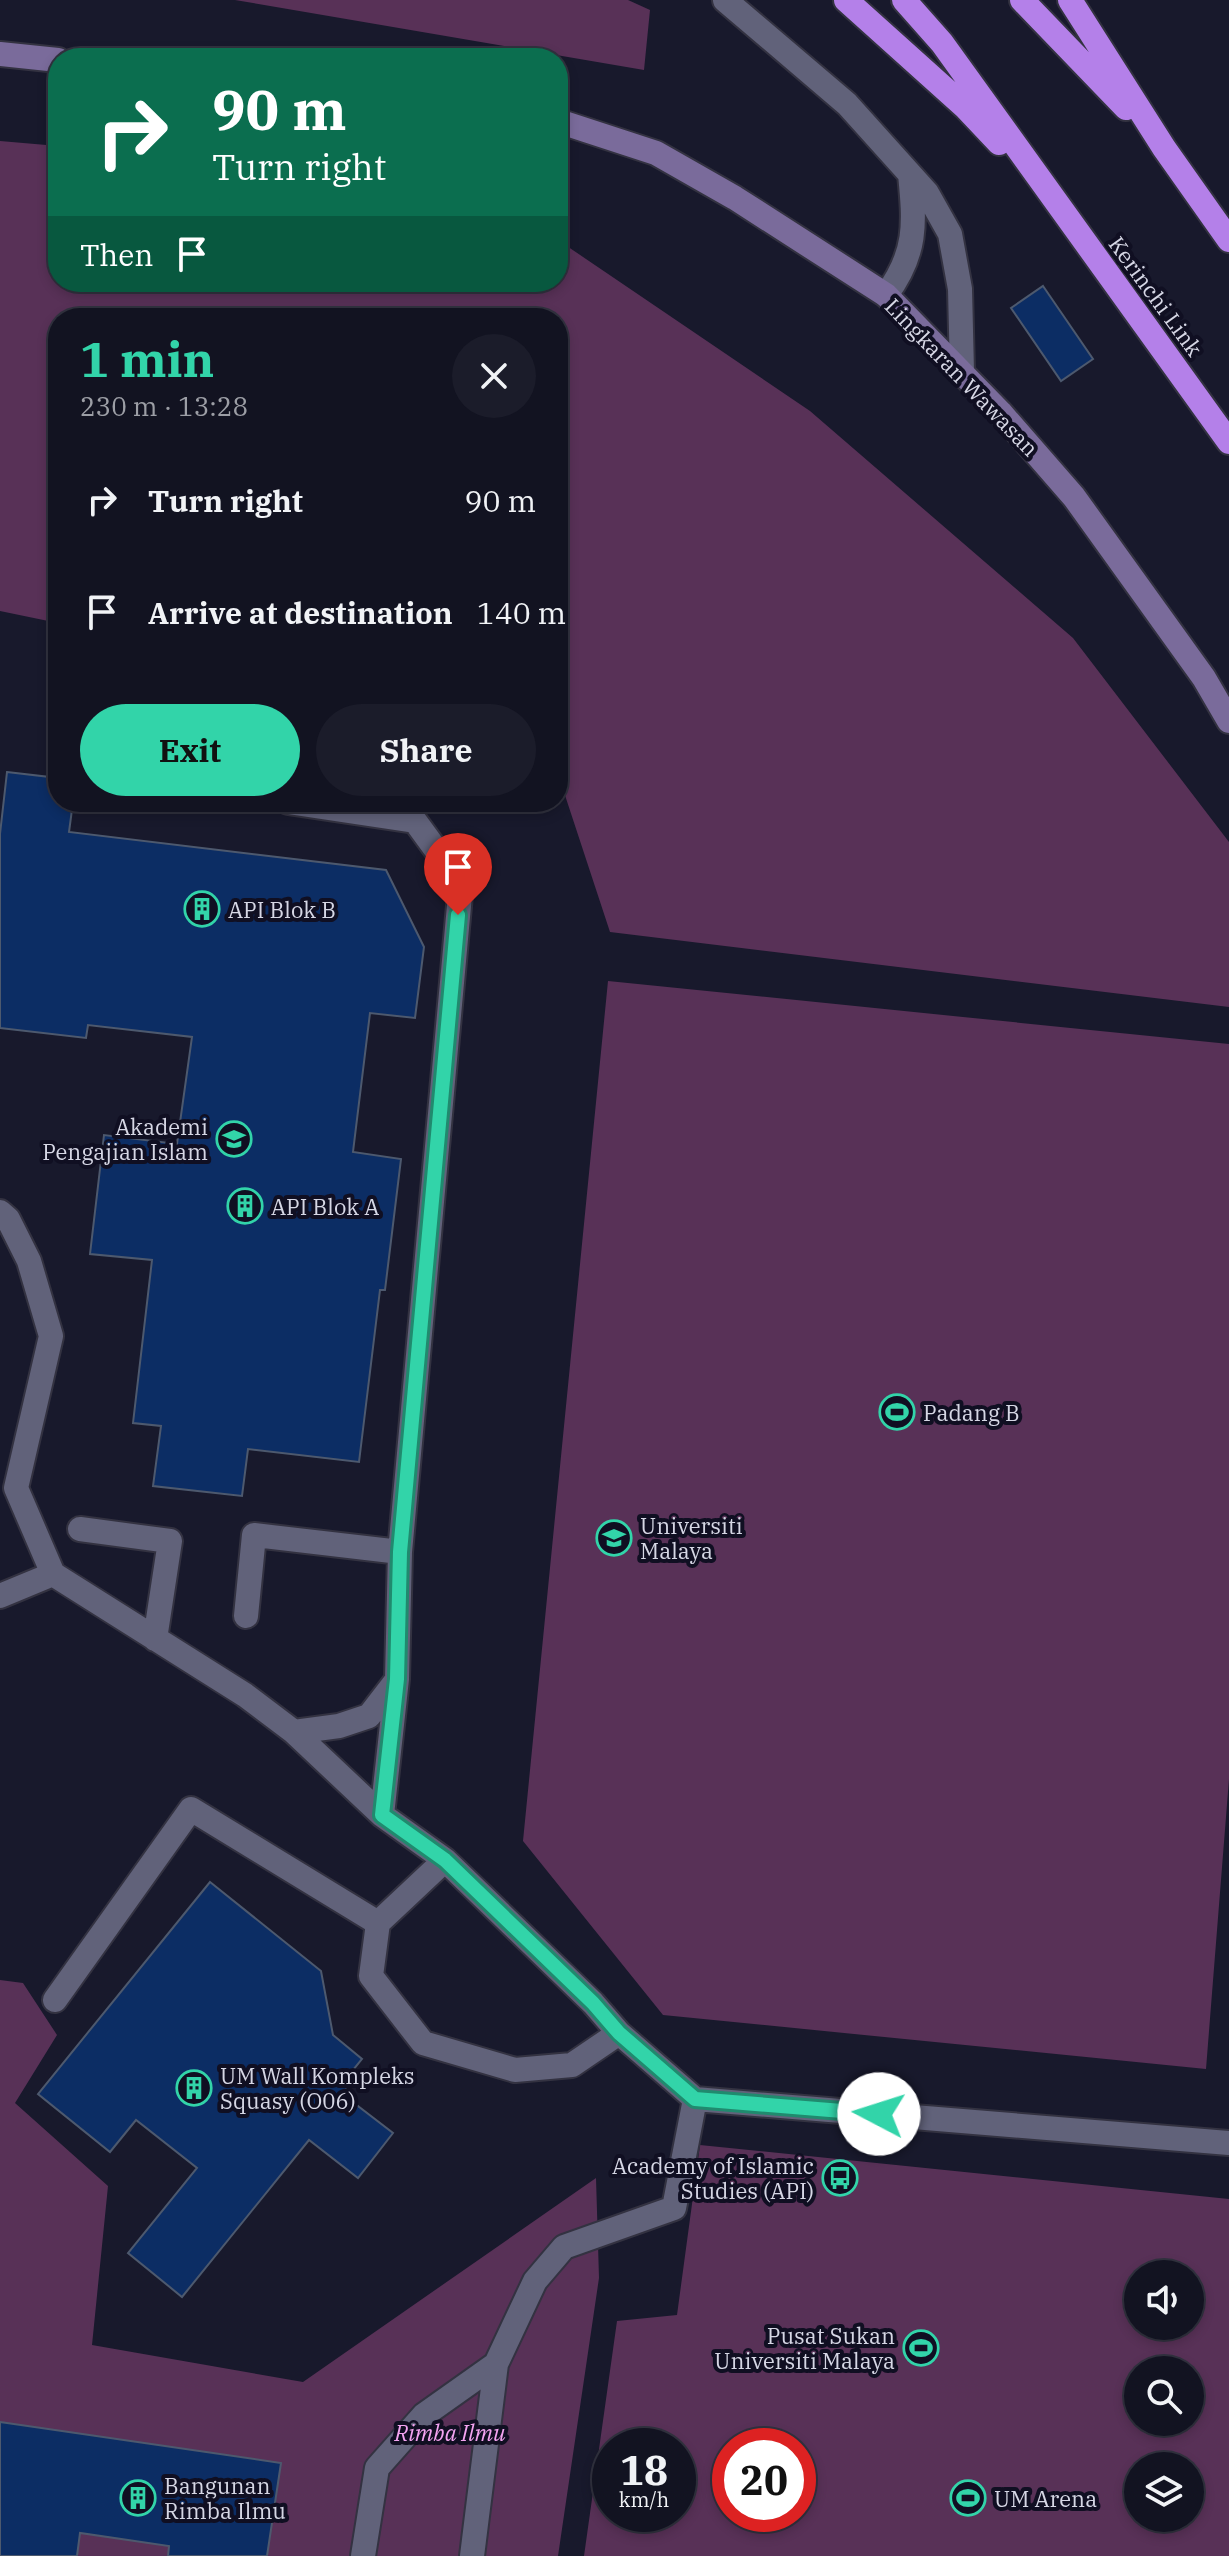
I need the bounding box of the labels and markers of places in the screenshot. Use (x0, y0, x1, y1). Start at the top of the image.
pin (424, 833, 492, 915)
building icon: API Blok B (183, 890, 221, 928)
place label: API Blok B (228, 895, 336, 924)
place label: Akademi Pengajian Islam (42, 1112, 208, 1166)
school or university icon: Akademi Pengajian Islam (215, 1120, 253, 1158)
building icon: API Blok A (226, 1187, 264, 1225)
place label: API Blok A (271, 1192, 379, 1221)
sports icon: Padang B (878, 1393, 916, 1431)
place label: Padang B (923, 1398, 1020, 1427)
place label: Universiti Malaya (640, 1511, 743, 1565)
school or university icon: Universiti Malaya (595, 1519, 633, 1557)
place label: UM Wall Kompleks Squasy (O06) (220, 2061, 415, 2115)
building icon: UM Wall Kompleks Squasy (O06) (175, 2069, 213, 2107)
place label: Academy of Islamic Studies (API) (612, 2151, 814, 2205)
bus stop icon: Academy of Islamic Studies (API) (821, 2159, 859, 2197)
place label: Pusat Sukan Universiti Malaya (714, 2321, 895, 2375)
sports icon: Pusat Sukan Universiti Malaya (902, 2329, 940, 2367)
place label: Bangunan Rimba Ilmu (164, 2471, 286, 2525)
building icon: Bangunan Rimba Ilmu (119, 2479, 157, 2517)
sports icon: UM Arena (949, 2479, 987, 2517)
place label: UM Arena (994, 2484, 1097, 2513)

